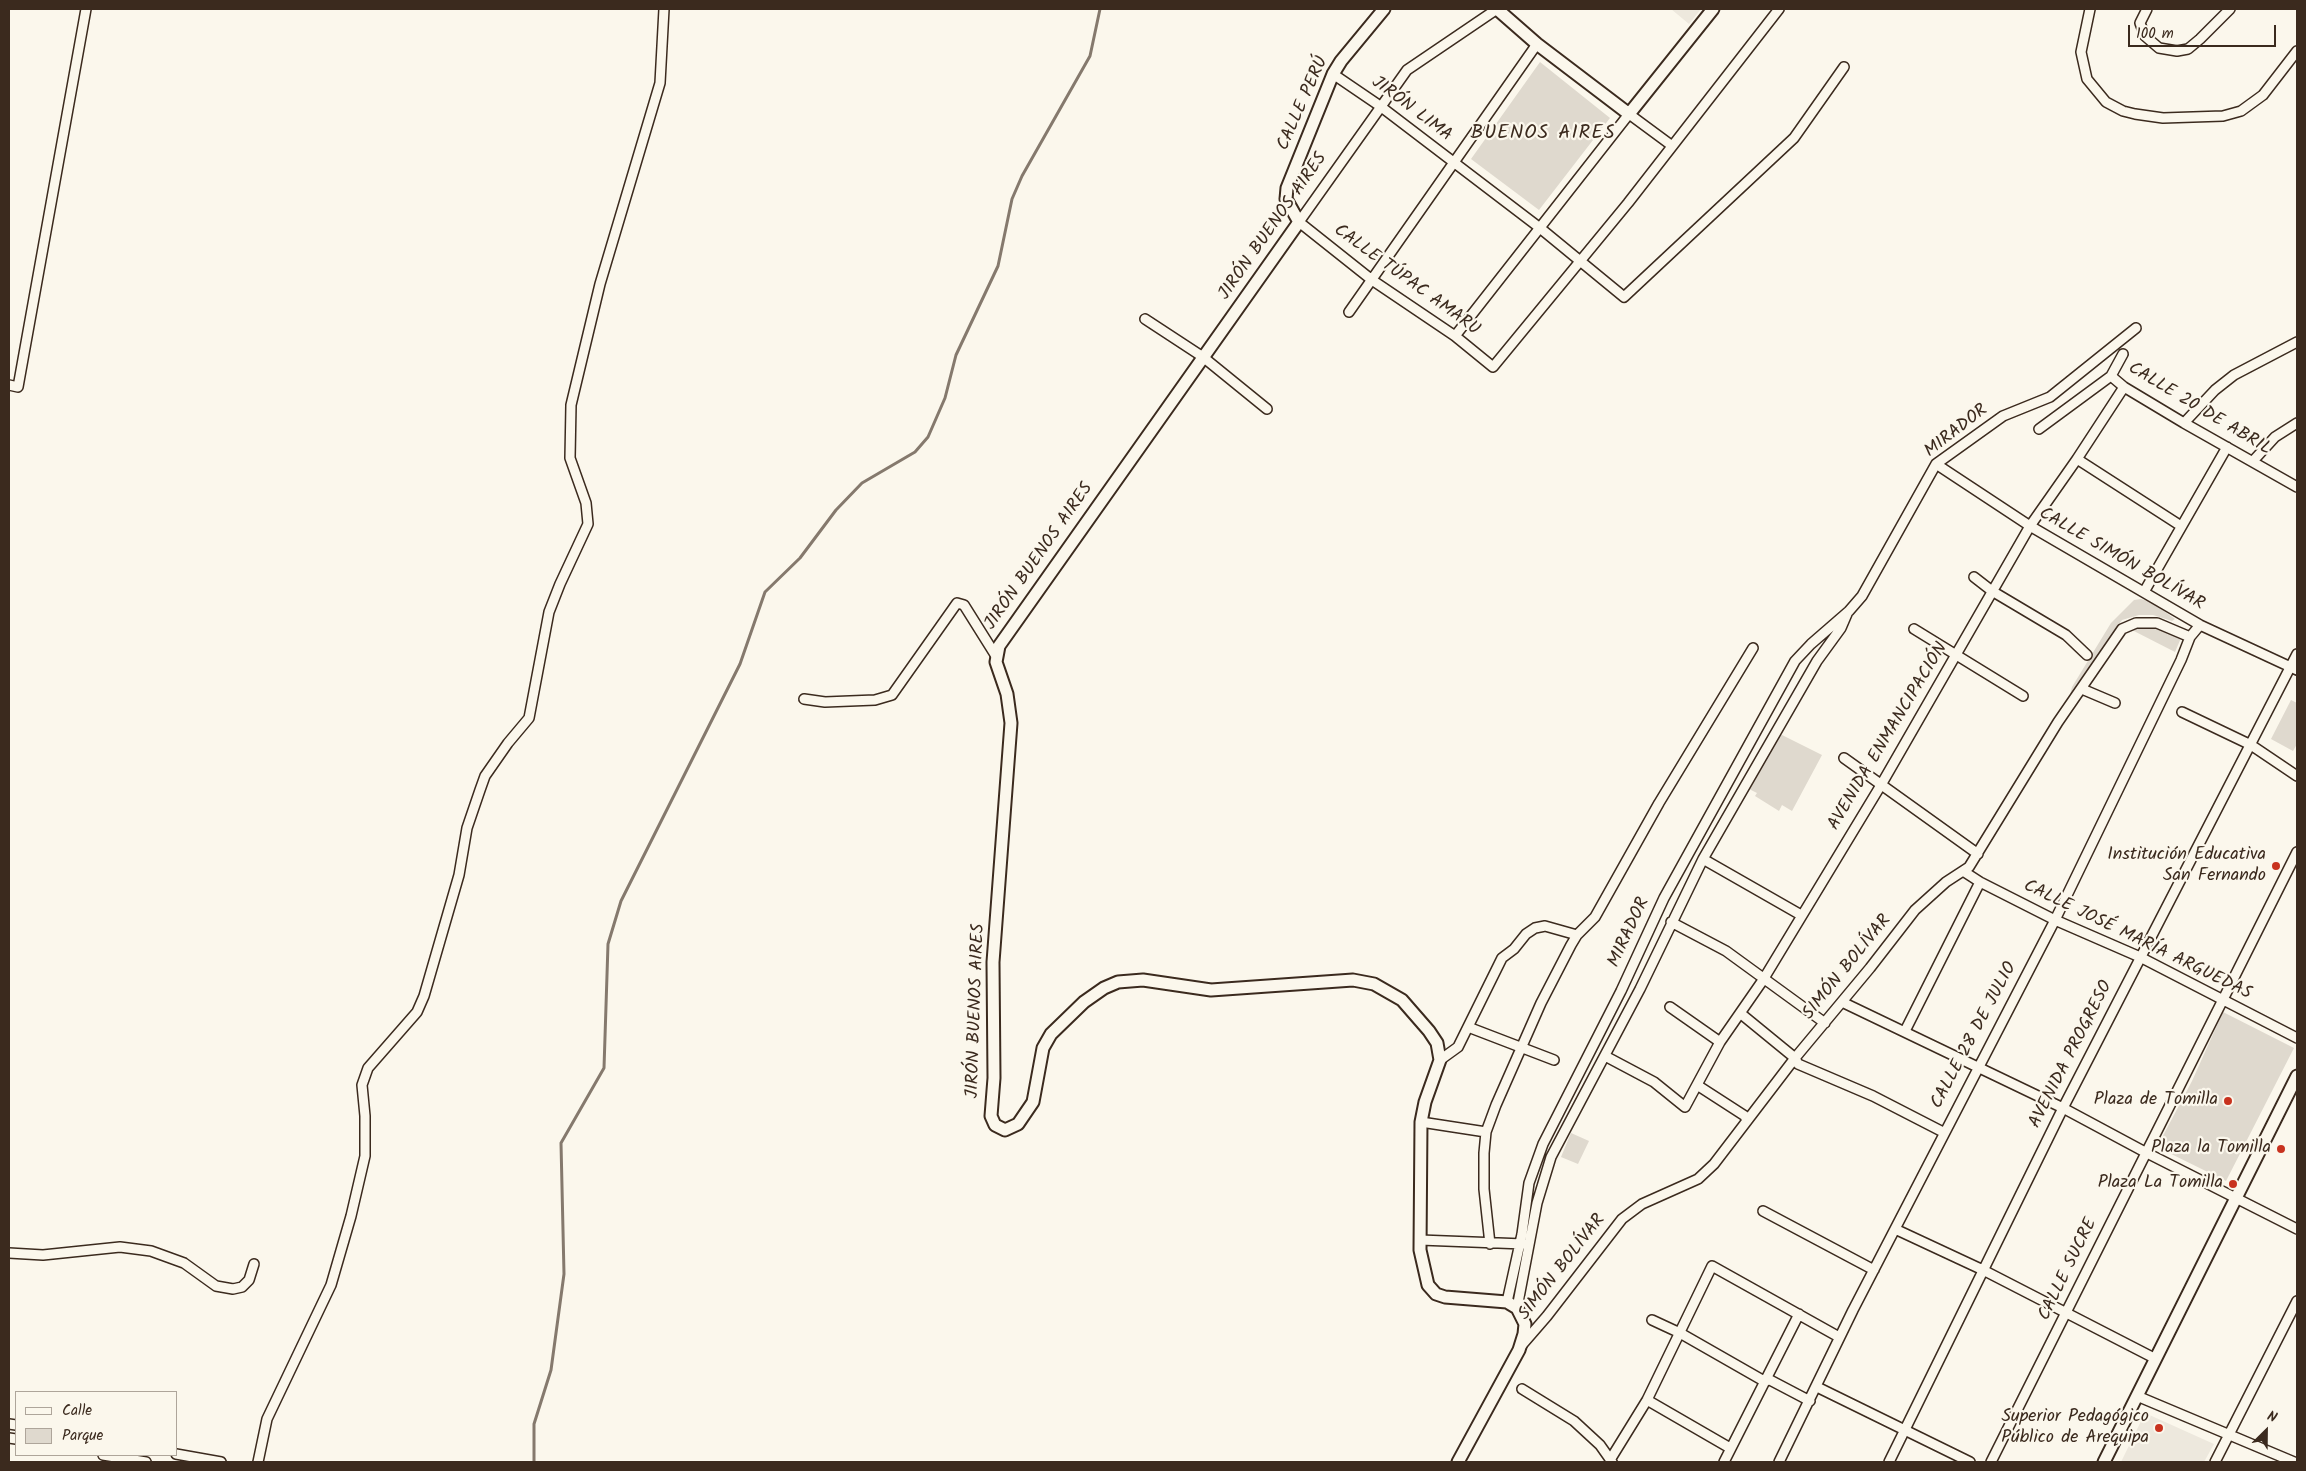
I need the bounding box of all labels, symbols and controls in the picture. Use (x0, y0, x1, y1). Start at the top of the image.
scale bar (2131, 15, 2278, 47)
text: 100 m (2136, 22, 2174, 46)
street label: CALLE PERÚ (1274, 54, 1334, 154)
street label: JIRÓN LIMA (1366, 73, 1456, 147)
district label: BUENOS AIRES (1469, 123, 1617, 147)
street label: JIRÓN BUENOS AIRES (1215, 149, 1333, 305)
street label: CALLE TÚPAC AMARU (1329, 221, 1483, 341)
street label: CALLE 20 DE ABRIL (2123, 359, 2275, 461)
street label: MIRADOR (1921, 401, 1993, 463)
street label: JIRÓN BUENOS AIRES (981, 479, 1099, 635)
street label: CALLE SIMÓN BOLÍVAR (2034, 504, 2208, 616)
street label: AVENIDA ENMANCIPACIÓN (1824, 639, 1954, 835)
place label: Institución Educativa San Fernando (2107, 845, 2266, 888)
marker: Institución Educativa San Fernando (2270, 860, 2282, 872)
street label: CALLE JOSÉ MARÍA ARGUEDAS (2019, 876, 2255, 1006)
street label: MIRADOR (1604, 895, 1656, 971)
street label: SIMÓN BOLÍVAR (1799, 911, 1897, 1025)
street label: JIRÓN BUENOS AIRES (963, 923, 991, 1099)
street label: CALLE 28 DE JULIO (1927, 959, 2023, 1113)
street label: AVENIDA PROGRESO (2025, 978, 2119, 1132)
place label: Plaza de Tomilla (2094, 1090, 2218, 1112)
marker: Plaza de Tomilla (2222, 1095, 2234, 1107)
place label: Plaza la Tomilla (2151, 1138, 2271, 1160)
marker: Plaza la Tomilla (2275, 1143, 2287, 1155)
place label: Plaza La Tomilla (2098, 1173, 2223, 1195)
marker: Plaza La Tomilla (2227, 1178, 2239, 1190)
street label: SIMÓN BOLÍVAR (1515, 1211, 1611, 1325)
street label: CALLE SUCRE (2035, 1215, 2103, 1325)
legend (15, 1391, 178, 1456)
text: Calle (62, 1399, 92, 1423)
text: N (2263, 1405, 2280, 1429)
north arrow (2241, 1406, 2291, 1456)
place label: Superior Pedagógico Público de Arequipa (2001, 1407, 2149, 1450)
marker: Superior Pedagógico Público de Arequipa (2153, 1422, 2165, 1434)
text: Parque (62, 1424, 103, 1448)

